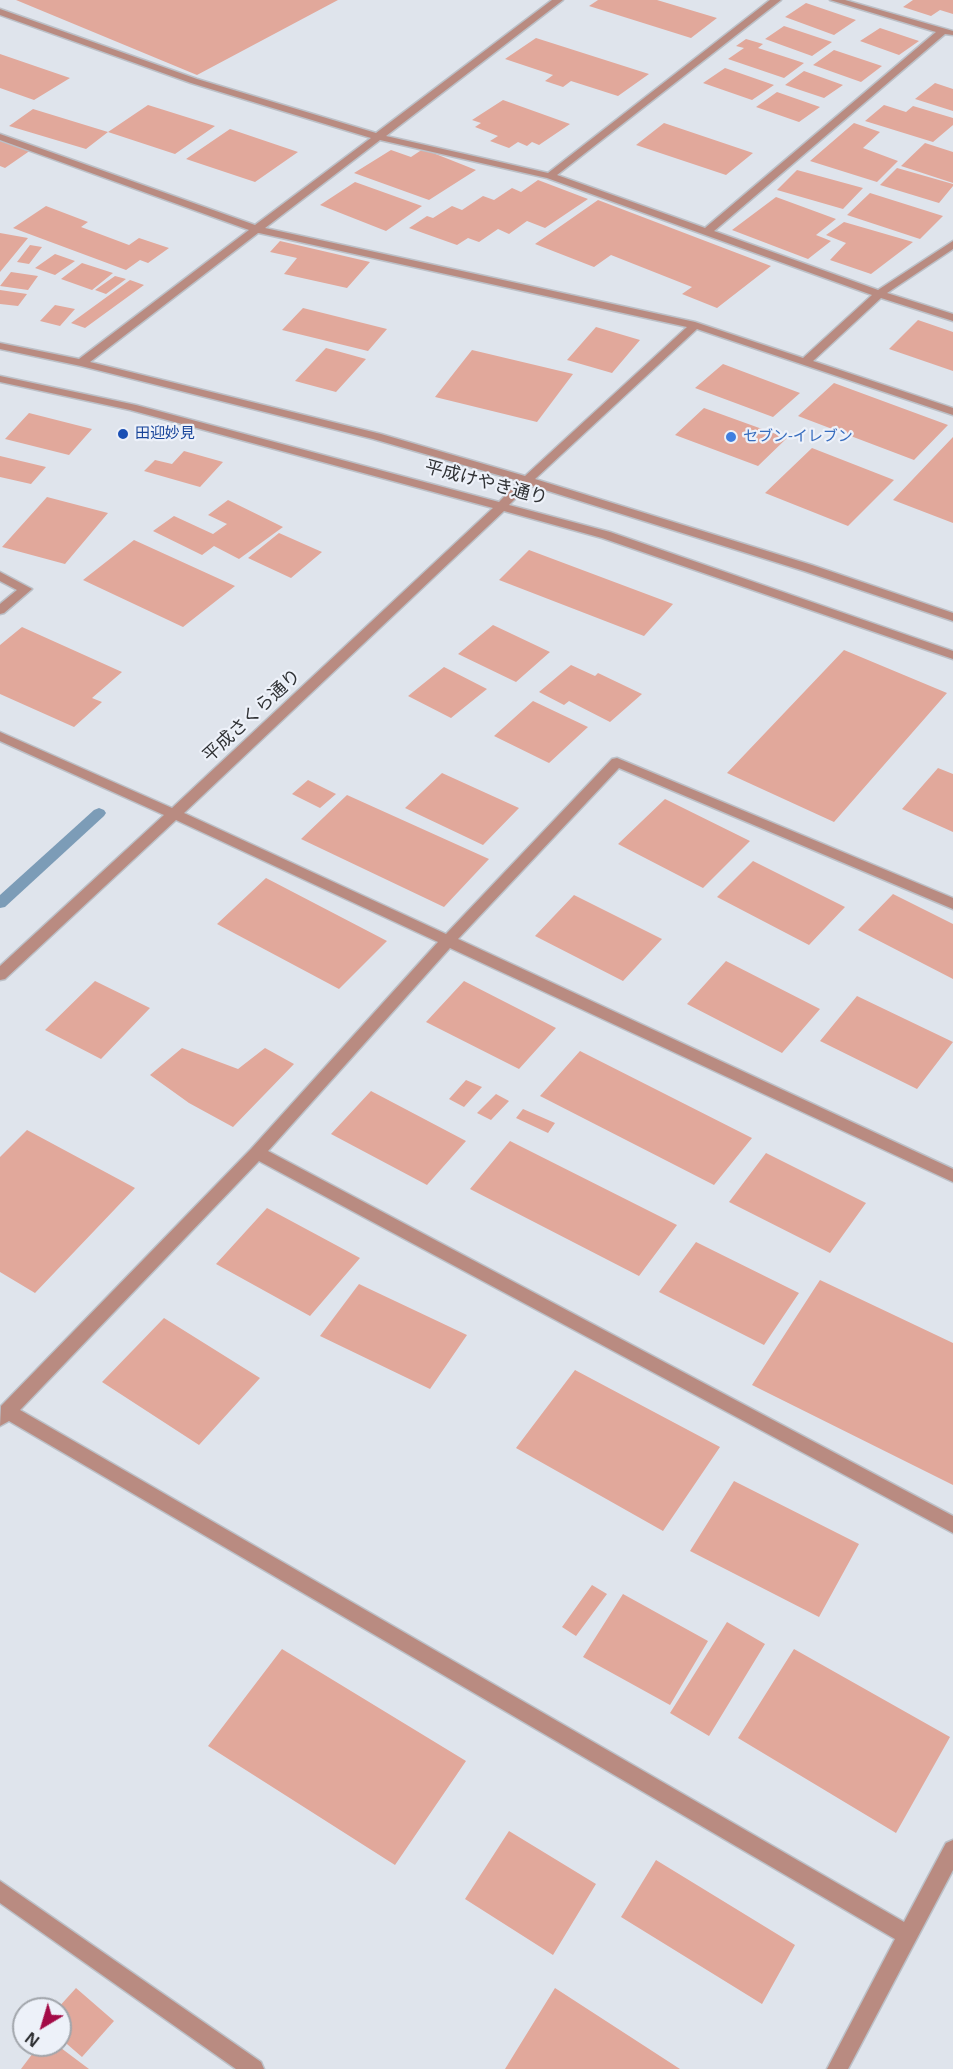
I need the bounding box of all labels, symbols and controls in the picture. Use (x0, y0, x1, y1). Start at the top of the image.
place label: 田迎妙見 (135, 425, 195, 443)
marker: 田迎妙見 (116, 427, 130, 441)
place label: セブン-イレブン (743, 428, 853, 446)
marker: セブン-イレブン (724, 430, 738, 444)
street label: 平成けやき通り (422, 456, 550, 510)
street label: 平成さくら通り (199, 665, 305, 767)
north arrow (12, 1997, 72, 2057)
text: N (20, 2027, 44, 2052)

